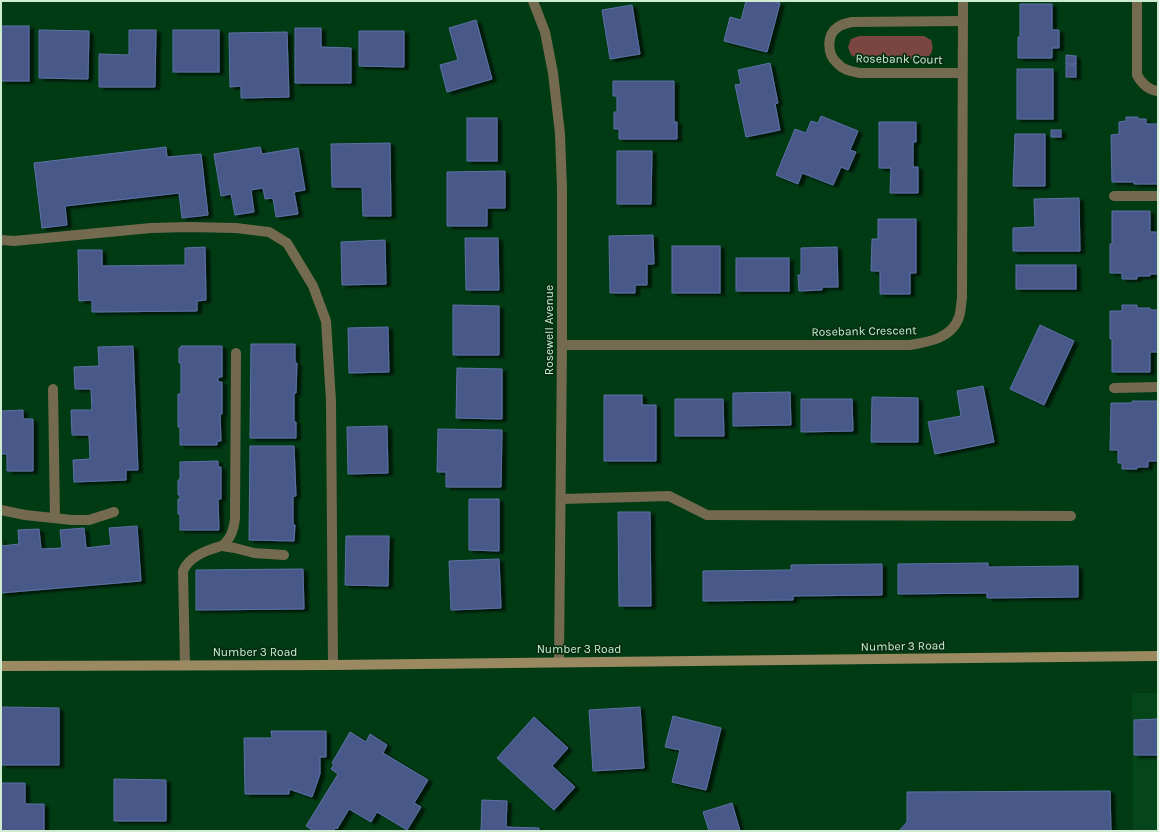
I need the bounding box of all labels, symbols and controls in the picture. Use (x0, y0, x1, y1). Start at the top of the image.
street label: Rosebank Court (855, 51, 943, 67)
street label: Rosewell Avenue (542, 285, 556, 375)
street label: Rosebank Crescent (811, 323, 917, 339)
street label: Number 3 Road (861, 638, 945, 654)
street label: Number 3 Road (537, 642, 621, 656)
street label: Number 3 Road (213, 645, 297, 659)

